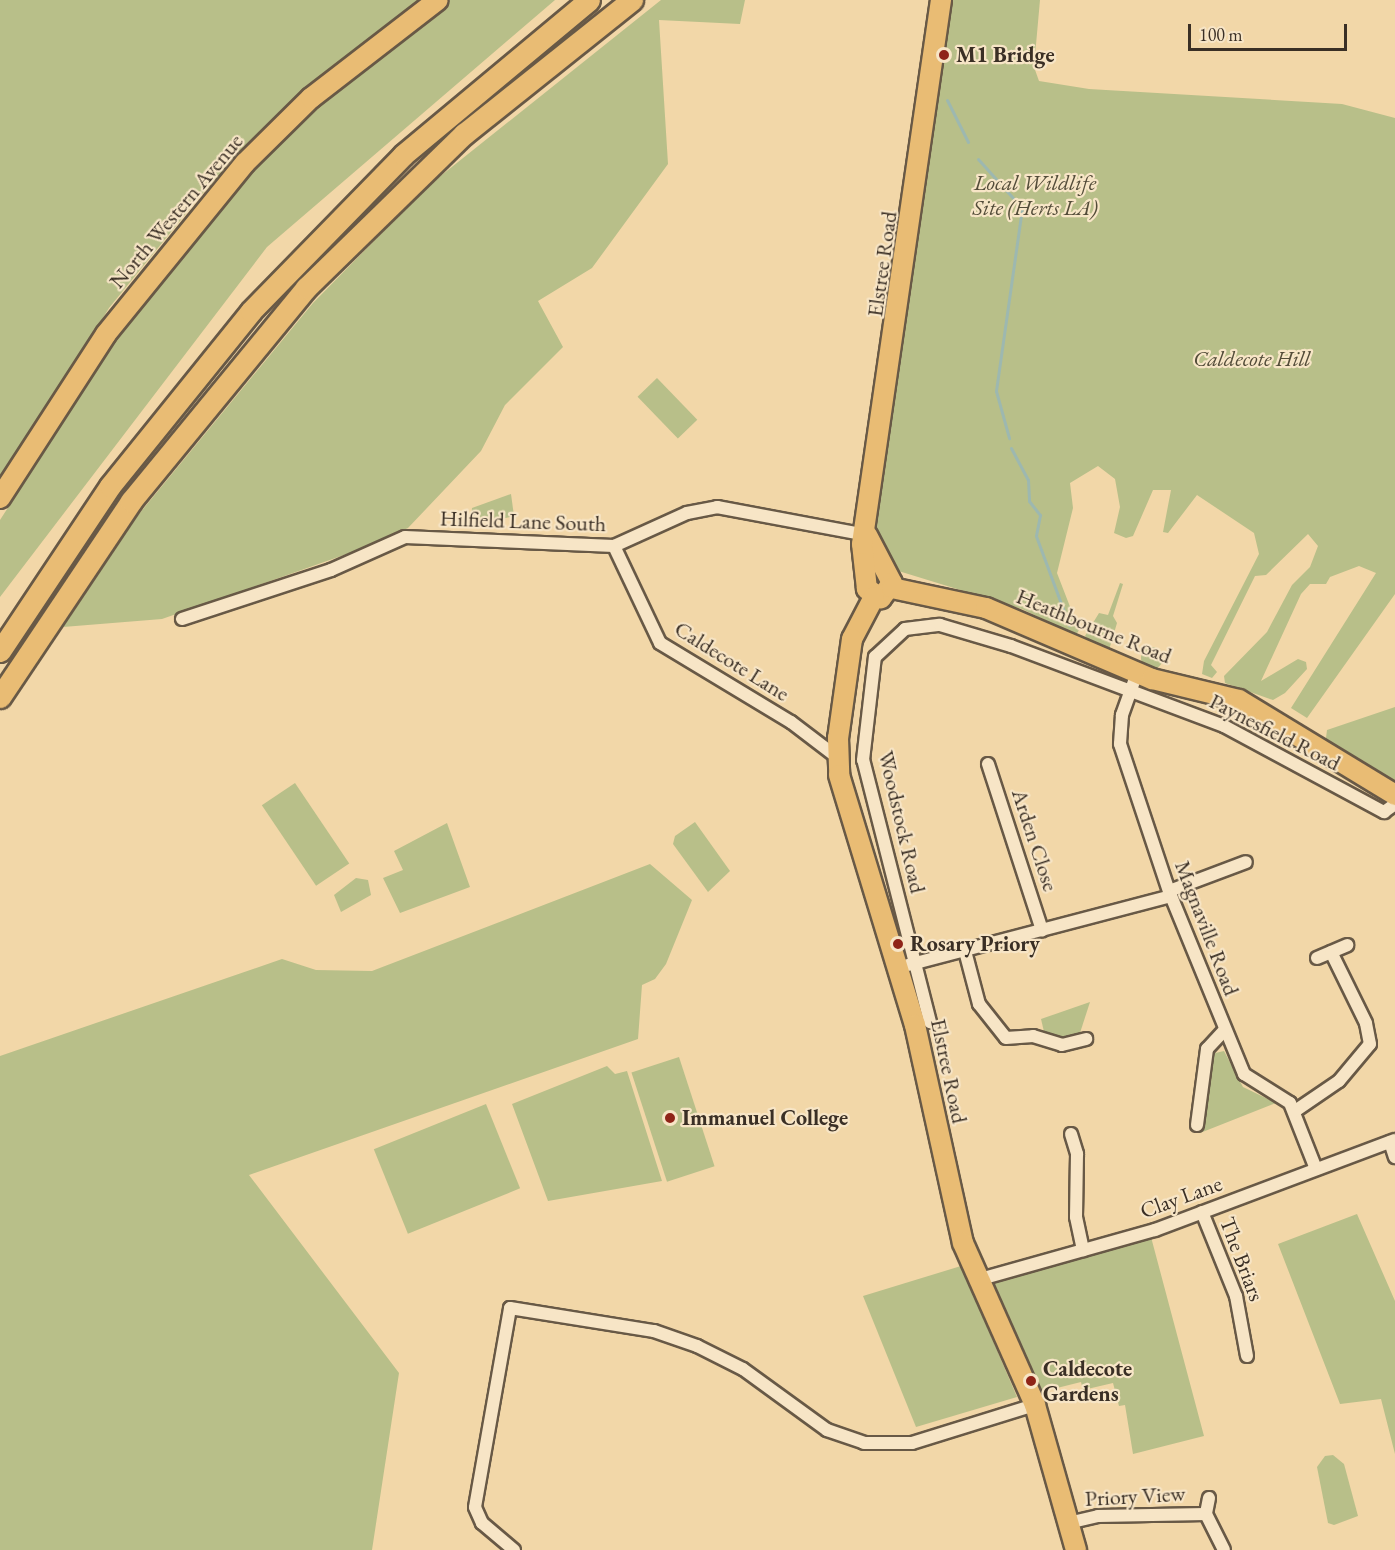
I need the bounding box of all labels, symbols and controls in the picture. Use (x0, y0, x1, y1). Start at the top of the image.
scale bar (1191, 12, 1350, 50)
text: 100 m (1199, 23, 1243, 46)
place label: M1 Bridge (956, 42, 1055, 68)
marker: M1 Bridge (937, 48, 951, 62)
street label: North Western Avenue (104, 128, 248, 294)
park label: Local Wildlife Site (Herts LA) (972, 169, 1098, 220)
street label: Elstree Road (862, 209, 902, 319)
park label: Caldecote Hill (1193, 346, 1311, 372)
street label: Hilfield Lane South (439, 505, 607, 537)
street label: Heathbourne Road (1012, 583, 1176, 669)
street label: Caldecote Lane (670, 615, 794, 707)
street label: Paynesfield Road (1205, 688, 1345, 776)
street label: Woodstock Road (873, 748, 931, 896)
street label: Arden Close (1006, 786, 1064, 894)
street label: Magnaville Road (1169, 857, 1245, 999)
place label: Rosary Priory (910, 931, 1040, 957)
marker: Rosary Priory (891, 937, 905, 951)
street label: Elstree Road (925, 1016, 973, 1126)
place label: Immanuel College (682, 1105, 848, 1131)
marker: Immanuel College (663, 1111, 677, 1125)
street label: Clay Lane (1136, 1170, 1226, 1224)
street label: The Briars (1214, 1213, 1270, 1305)
place label: Caldecote Gardens (1043, 1355, 1132, 1406)
marker: Caldecote Gardens (1024, 1374, 1038, 1388)
street label: Priory View (1084, 1480, 1186, 1512)

